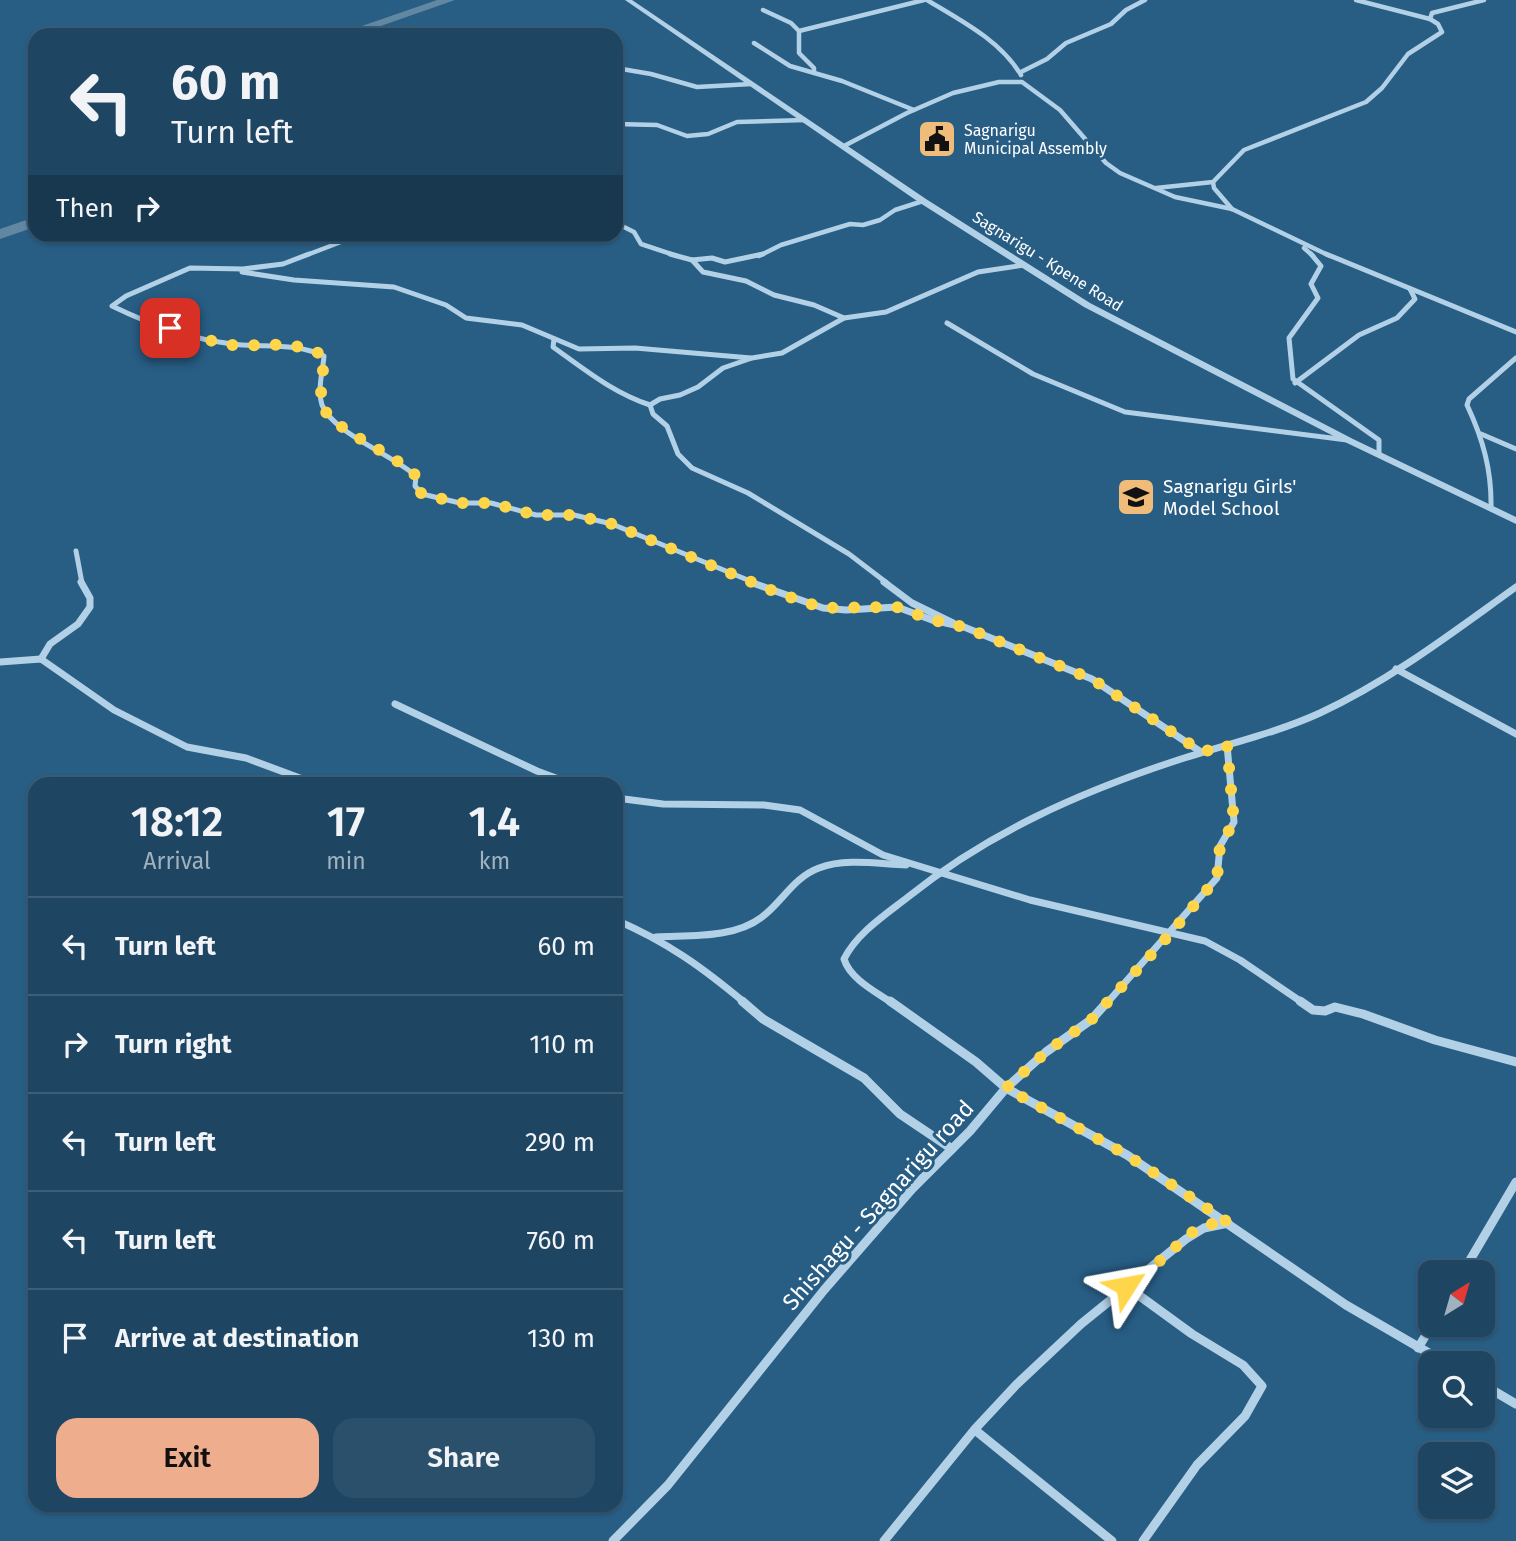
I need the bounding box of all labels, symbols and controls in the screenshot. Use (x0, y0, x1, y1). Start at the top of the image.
text: 60 m (171, 53, 280, 112)
icon: left (56, 56, 147, 147)
text: Turn left (171, 113, 293, 151)
public building icon: Sagnarigu Municipal Assembly (916, 118, 958, 160)
place label: Sagnarigu Municipal Assembly (964, 121, 1107, 158)
icon: right (128, 189, 166, 227)
text: Then (56, 193, 114, 224)
street label: Sagnarigu - Kpene Road (969, 207, 1126, 315)
pin (140, 298, 200, 358)
icon: arrive (151, 309, 189, 347)
place label: Sagnarigu Girls' Model School (1163, 475, 1296, 520)
school or university icon: Sagnarigu Girls' Model School (1115, 476, 1157, 518)
text: 18:12 (131, 797, 223, 847)
text: 17 (327, 797, 365, 847)
text: 1.4 (469, 797, 520, 847)
text: Arrival (143, 847, 211, 875)
text: min (326, 847, 366, 875)
text: km (479, 847, 510, 875)
icon: left (56, 927, 94, 965)
text: Turn left (115, 931, 216, 962)
text: 60 m (537, 931, 595, 962)
icon: right (56, 1025, 94, 1063)
text: Turn right (115, 1029, 232, 1060)
text: 110 m (529, 1029, 595, 1060)
street label: Shishagu - Sagnarigu road (776, 1094, 980, 1316)
icon: left (56, 1123, 94, 1161)
text: Turn left (115, 1127, 216, 1158)
text: 290 m (525, 1127, 595, 1158)
icon: left (56, 1221, 94, 1259)
text: Turn left (115, 1225, 216, 1256)
text: 760 m (527, 1225, 595, 1256)
position arrow (1089, 1249, 1163, 1323)
north arrow (1418, 1260, 1494, 1337)
map controls (1418, 1260, 1495, 1519)
icon: arrive (56, 1319, 94, 1357)
text: Arrive at destination (115, 1323, 359, 1354)
text: 130 m (527, 1323, 595, 1354)
button: search (1418, 1351, 1495, 1428)
button: Exit (56, 1418, 319, 1498)
button: Share (333, 1418, 595, 1498)
button: layers (1418, 1442, 1495, 1519)

